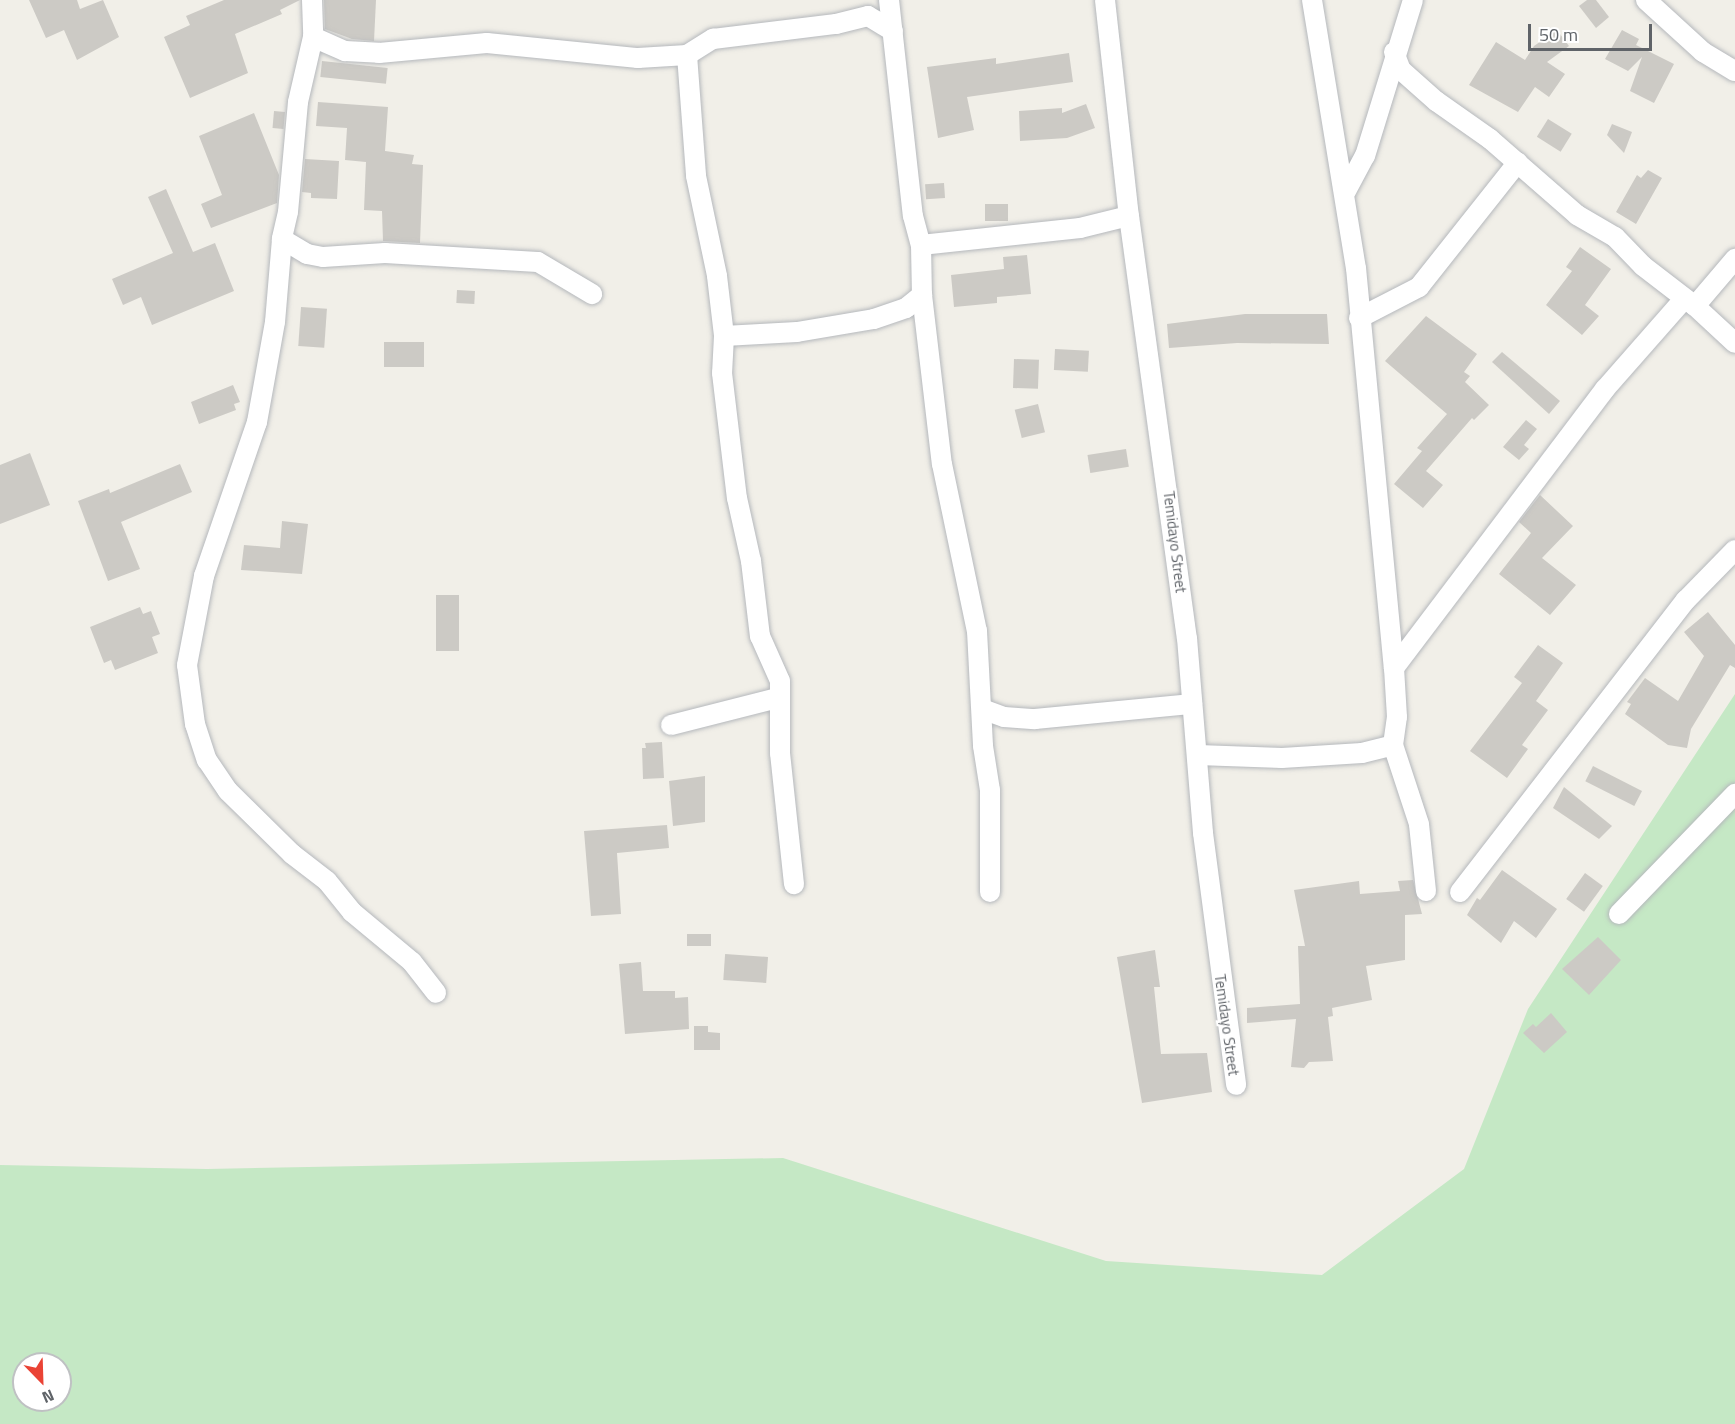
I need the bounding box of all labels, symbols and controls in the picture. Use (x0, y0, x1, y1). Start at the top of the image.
scale bar (1531, 12, 1656, 50)
text: 50 m (1539, 21, 1578, 48)
street label: Temidayo Street (1160, 490, 1190, 594)
street label: Temidayo Street (1211, 973, 1243, 1077)
north arrow (12, 1352, 72, 1412)
text: N (38, 1384, 58, 1410)

